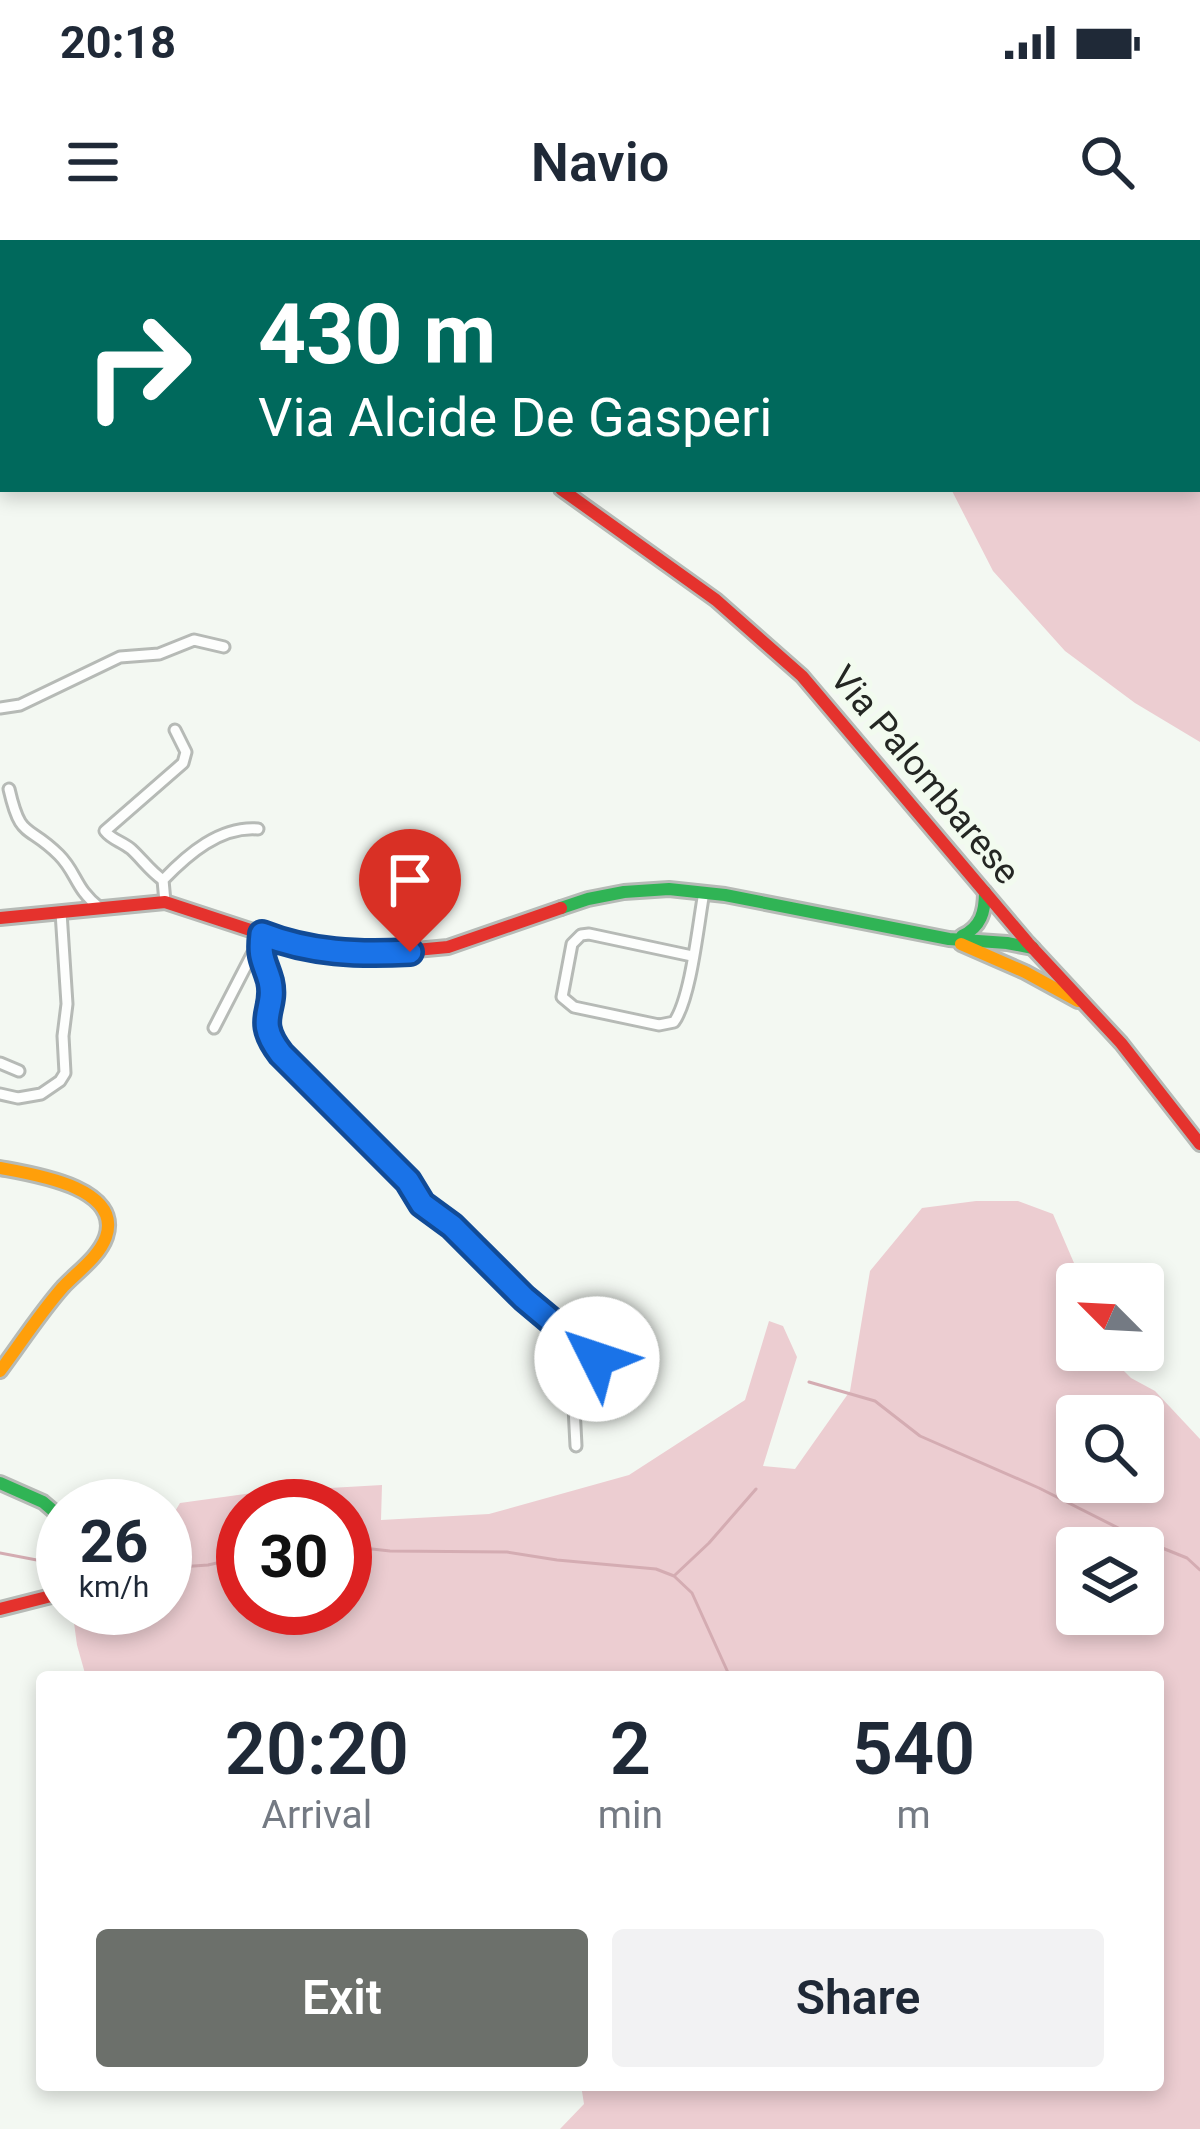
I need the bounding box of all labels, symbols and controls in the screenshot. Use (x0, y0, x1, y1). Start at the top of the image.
text: 20:18 (60, 16, 176, 69)
icon: menu (60, 129, 126, 195)
icon: search (1074, 129, 1140, 195)
text: Navio (531, 131, 669, 194)
text: 430 m (258, 285, 496, 384)
icon: right (60, 288, 216, 444)
text: Via Alcide De Gasperi (258, 386, 772, 449)
street label: Via Palombarese (822, 657, 1028, 893)
pin (359, 829, 461, 952)
icon: arrive (377, 847, 443, 913)
north arrow (1056, 1263, 1164, 1371)
map controls (1056, 1263, 1164, 1635)
position arrow (534, 1296, 660, 1422)
button: search (1056, 1395, 1164, 1503)
speed limit sign: 30 (216, 1479, 372, 1635)
text: 26 (80, 1506, 148, 1577)
button: layers (1056, 1527, 1164, 1635)
text: km/h (79, 1569, 149, 1604)
text: 20:20 (225, 1707, 409, 1792)
text: 2 (610, 1707, 651, 1792)
text: 540 (852, 1707, 975, 1792)
text: Arrival (262, 1792, 372, 1838)
text: min (598, 1792, 663, 1838)
text: m (896, 1792, 931, 1838)
button: Exit (96, 1929, 588, 2067)
button: Share (612, 1929, 1104, 2067)

